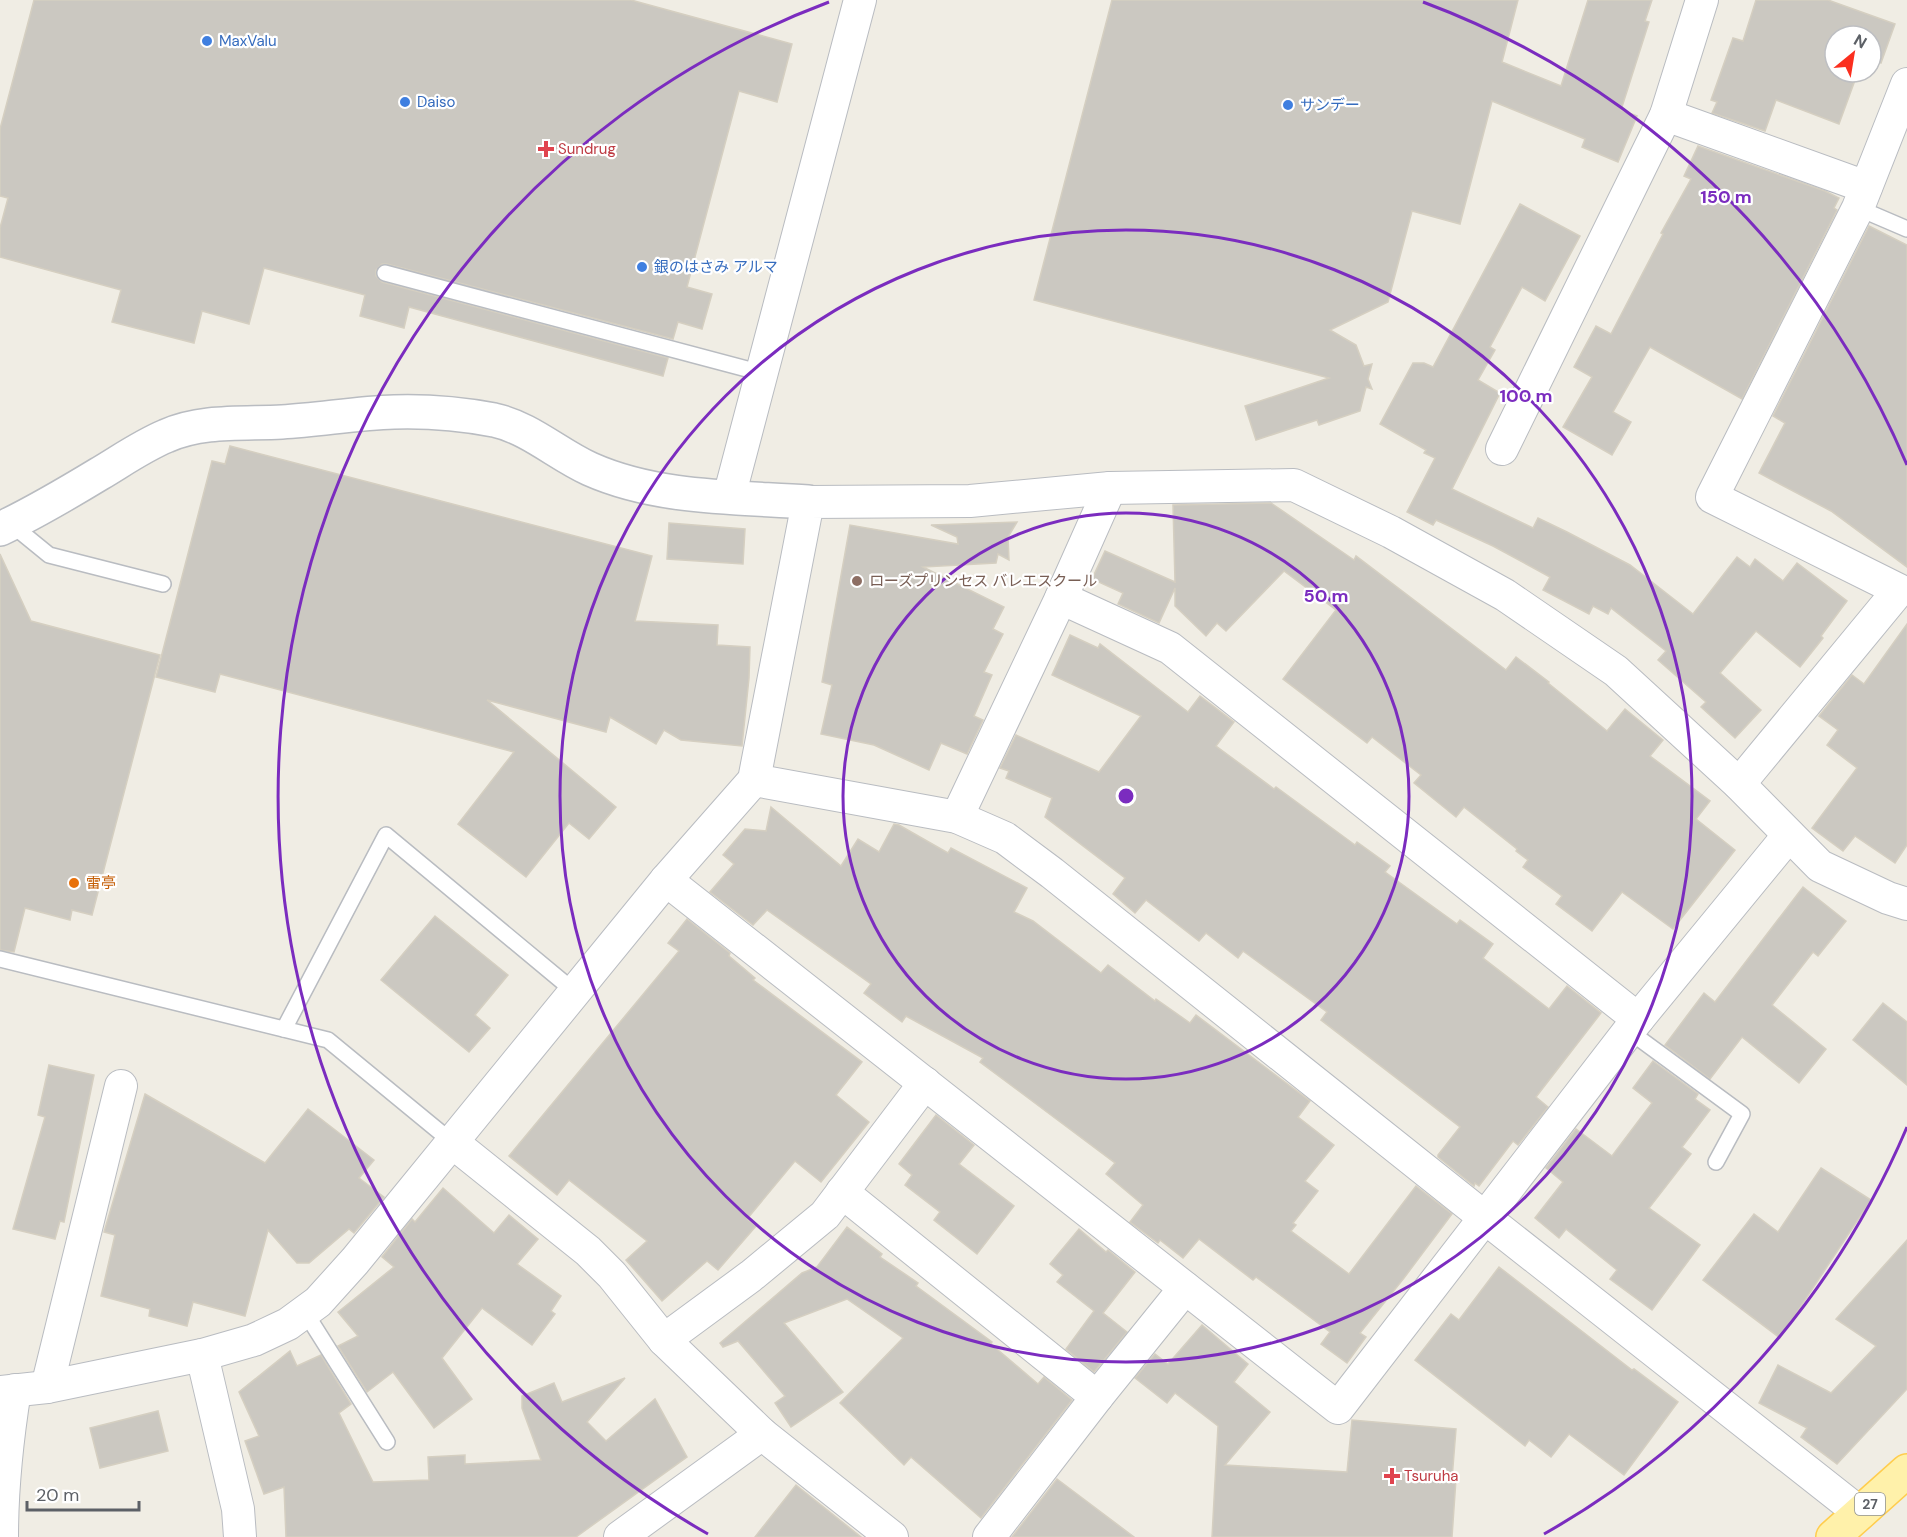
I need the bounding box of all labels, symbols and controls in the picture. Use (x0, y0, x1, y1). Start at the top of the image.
north arrow (1823, 24, 1883, 84)
text: N (1850, 29, 1871, 53)
place label: MaxValu (219, 31, 277, 51)
marker: MaxValu (200, 34, 214, 48)
place label: Daiso (417, 92, 456, 112)
marker: Daiso (398, 95, 412, 109)
place label: サンデー (1300, 95, 1360, 115)
marker: サンデー (1281, 98, 1295, 112)
place label: Sundrug (558, 139, 616, 159)
marker: Sundrug (539, 142, 553, 156)
text: 150 m (1700, 185, 1752, 209)
place label: 銀のはさみ アルマ (654, 257, 778, 277)
marker: 銀のはさみ アルマ (635, 260, 649, 274)
text: 100 m (1499, 384, 1553, 408)
place label: ローズプリンセス バレエスクール (869, 571, 1097, 591)
marker: ローズプリンセス バレエスクール (850, 574, 864, 588)
text: 50 m (1303, 584, 1349, 608)
centre of rings (1116, 786, 1136, 806)
place label: 雷亭 (86, 873, 116, 893)
marker: 雷亭 (67, 876, 81, 890)
place label: Tsuruha (1404, 1466, 1458, 1486)
marker: Tsuruha (1385, 1469, 1399, 1483)
scale bar (27, 1474, 140, 1512)
text: 20 m (36, 1483, 79, 1507)
road number: 27 (1855, 1493, 1885, 1515)

